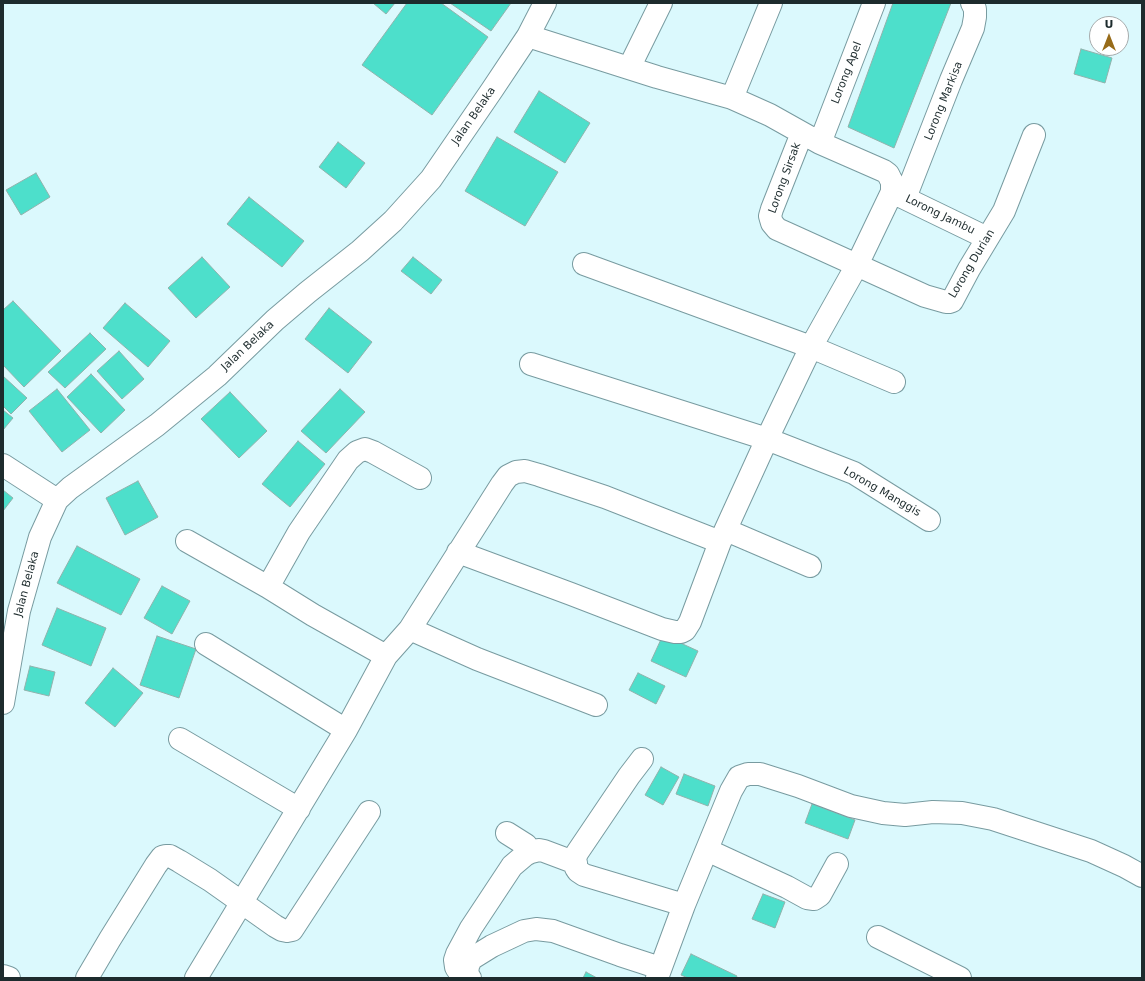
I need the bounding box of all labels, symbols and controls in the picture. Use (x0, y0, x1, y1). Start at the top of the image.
north arrow (1089, 16, 1129, 56)
text: U (1105, 18, 1113, 31)
street label: Lorong Apel (829, 40, 865, 106)
street label: Lorong Markisa (922, 60, 966, 142)
street label: Jalan Belaka (449, 85, 499, 147)
street label: Lorong Sirsak (766, 141, 804, 215)
street label: Lorong Jambu (903, 192, 977, 238)
street label: Lorong Durian (946, 227, 998, 301)
street label: Jalan Belaka (219, 318, 277, 374)
street label: Lorong Manggis (841, 465, 923, 519)
street label: Jalan Belaka (12, 550, 42, 618)

